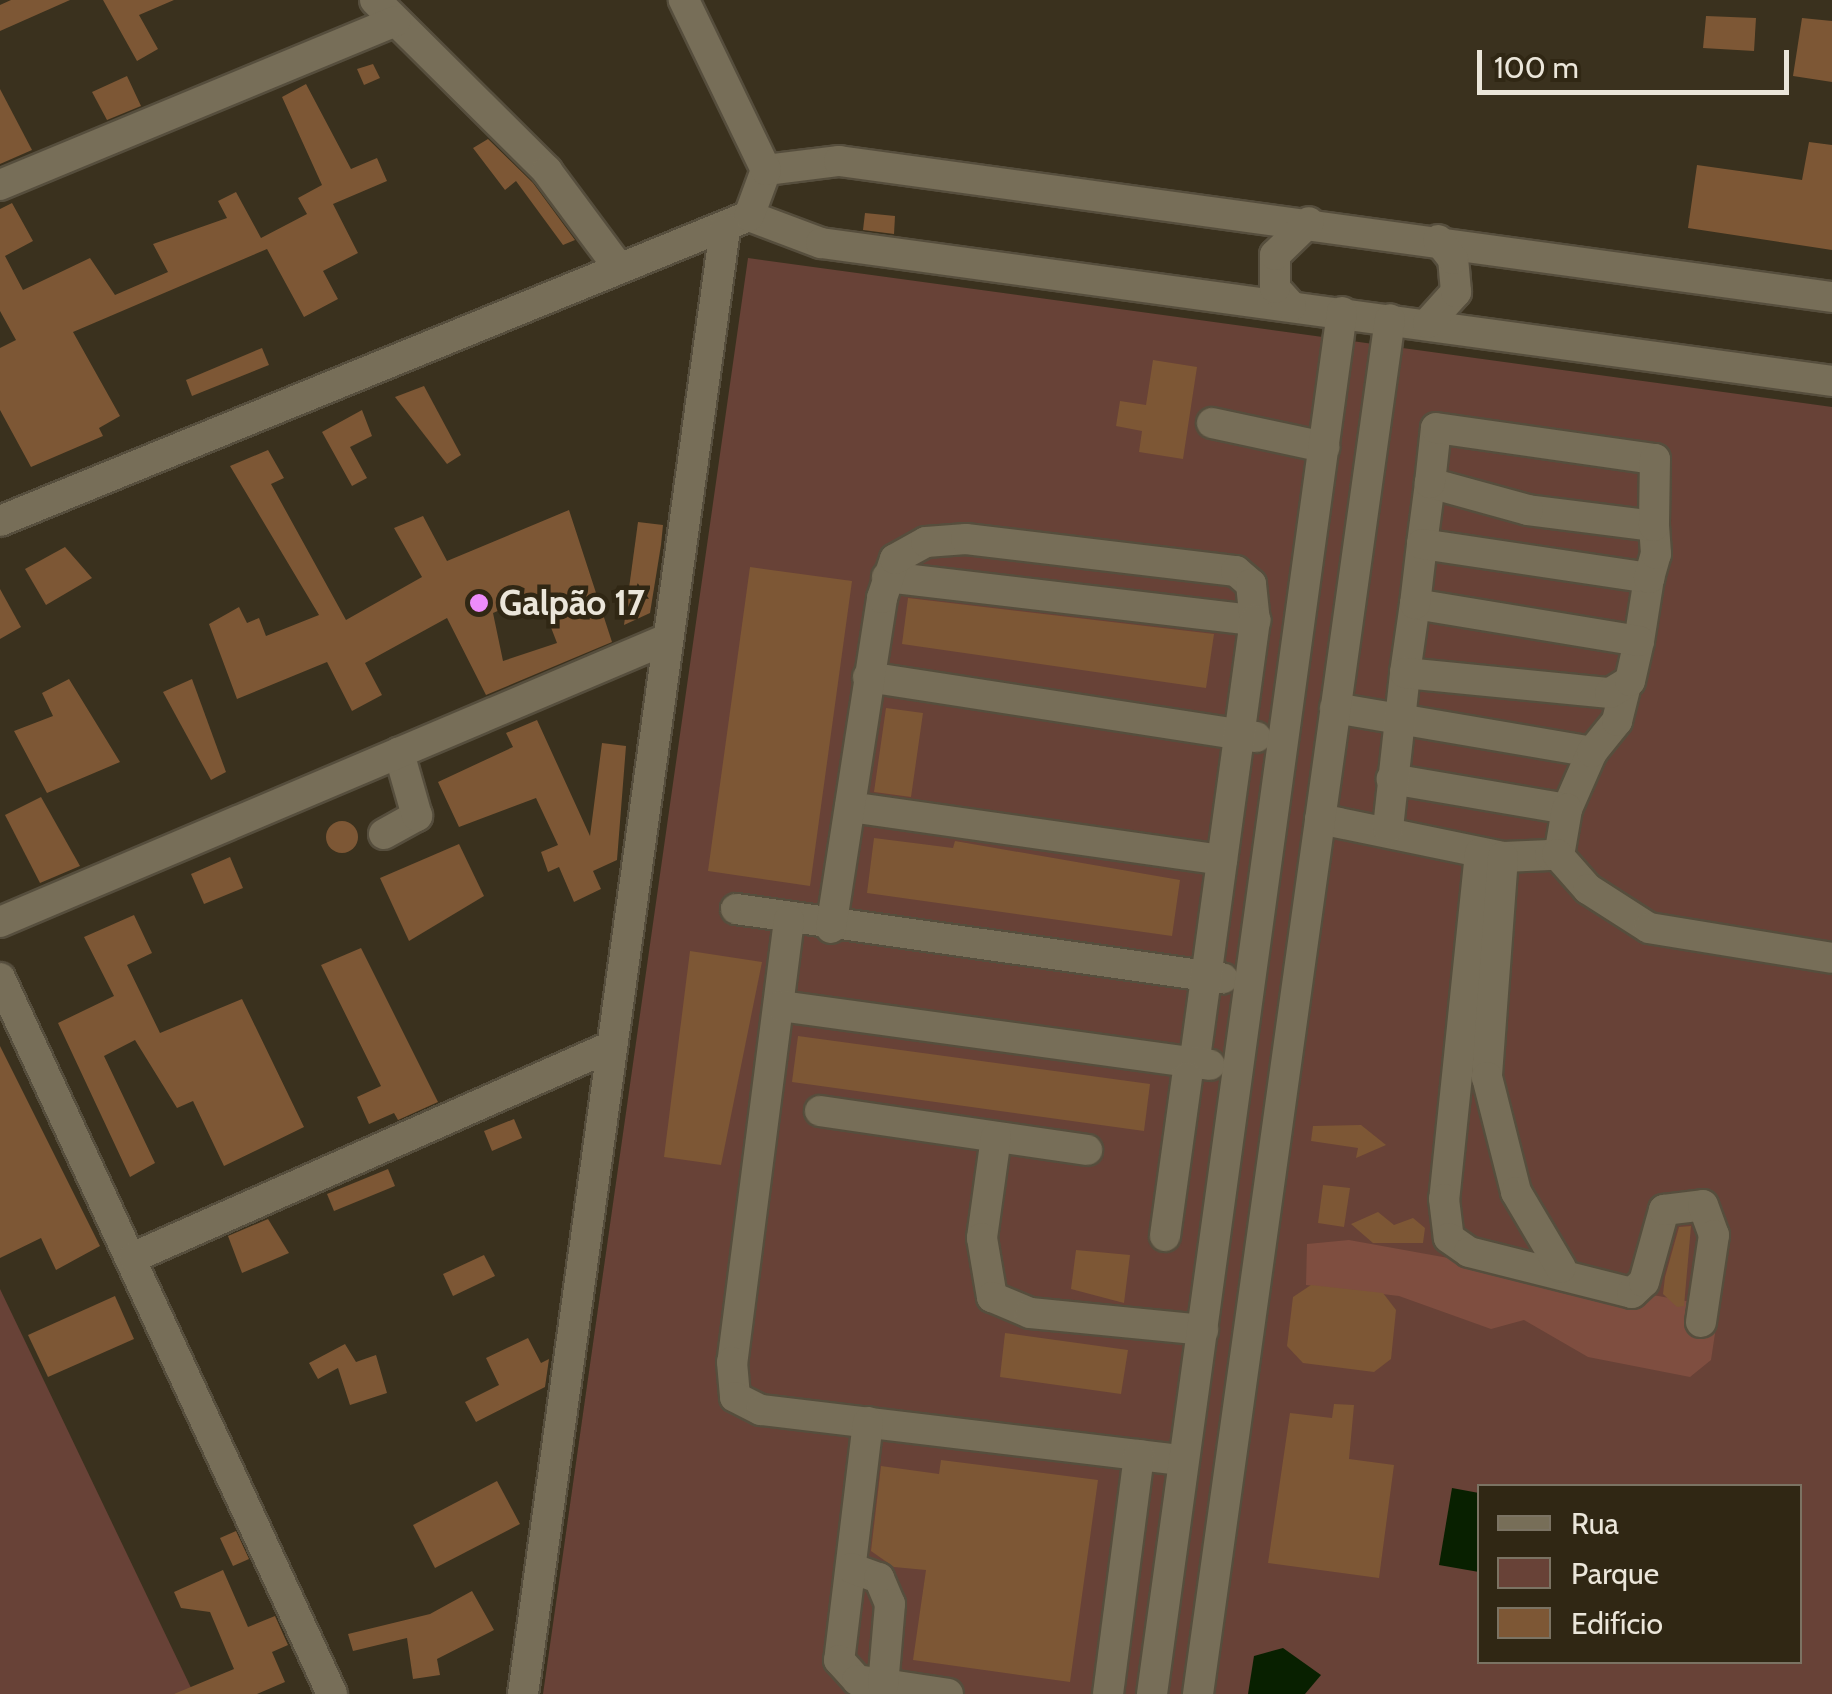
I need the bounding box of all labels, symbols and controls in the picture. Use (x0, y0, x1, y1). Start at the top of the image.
scale bar (1482, 30, 1794, 92)
text: 100 m (1494, 49, 1579, 86)
place label: Galpão 17 (499, 582, 645, 624)
marker: Galpão 17 (468, 592, 490, 614)
legend (1477, 1484, 1802, 1664)
text: Rua (1571, 1505, 1619, 1542)
text: Parque (1571, 1555, 1659, 1592)
text: Edifício (1571, 1605, 1663, 1642)

